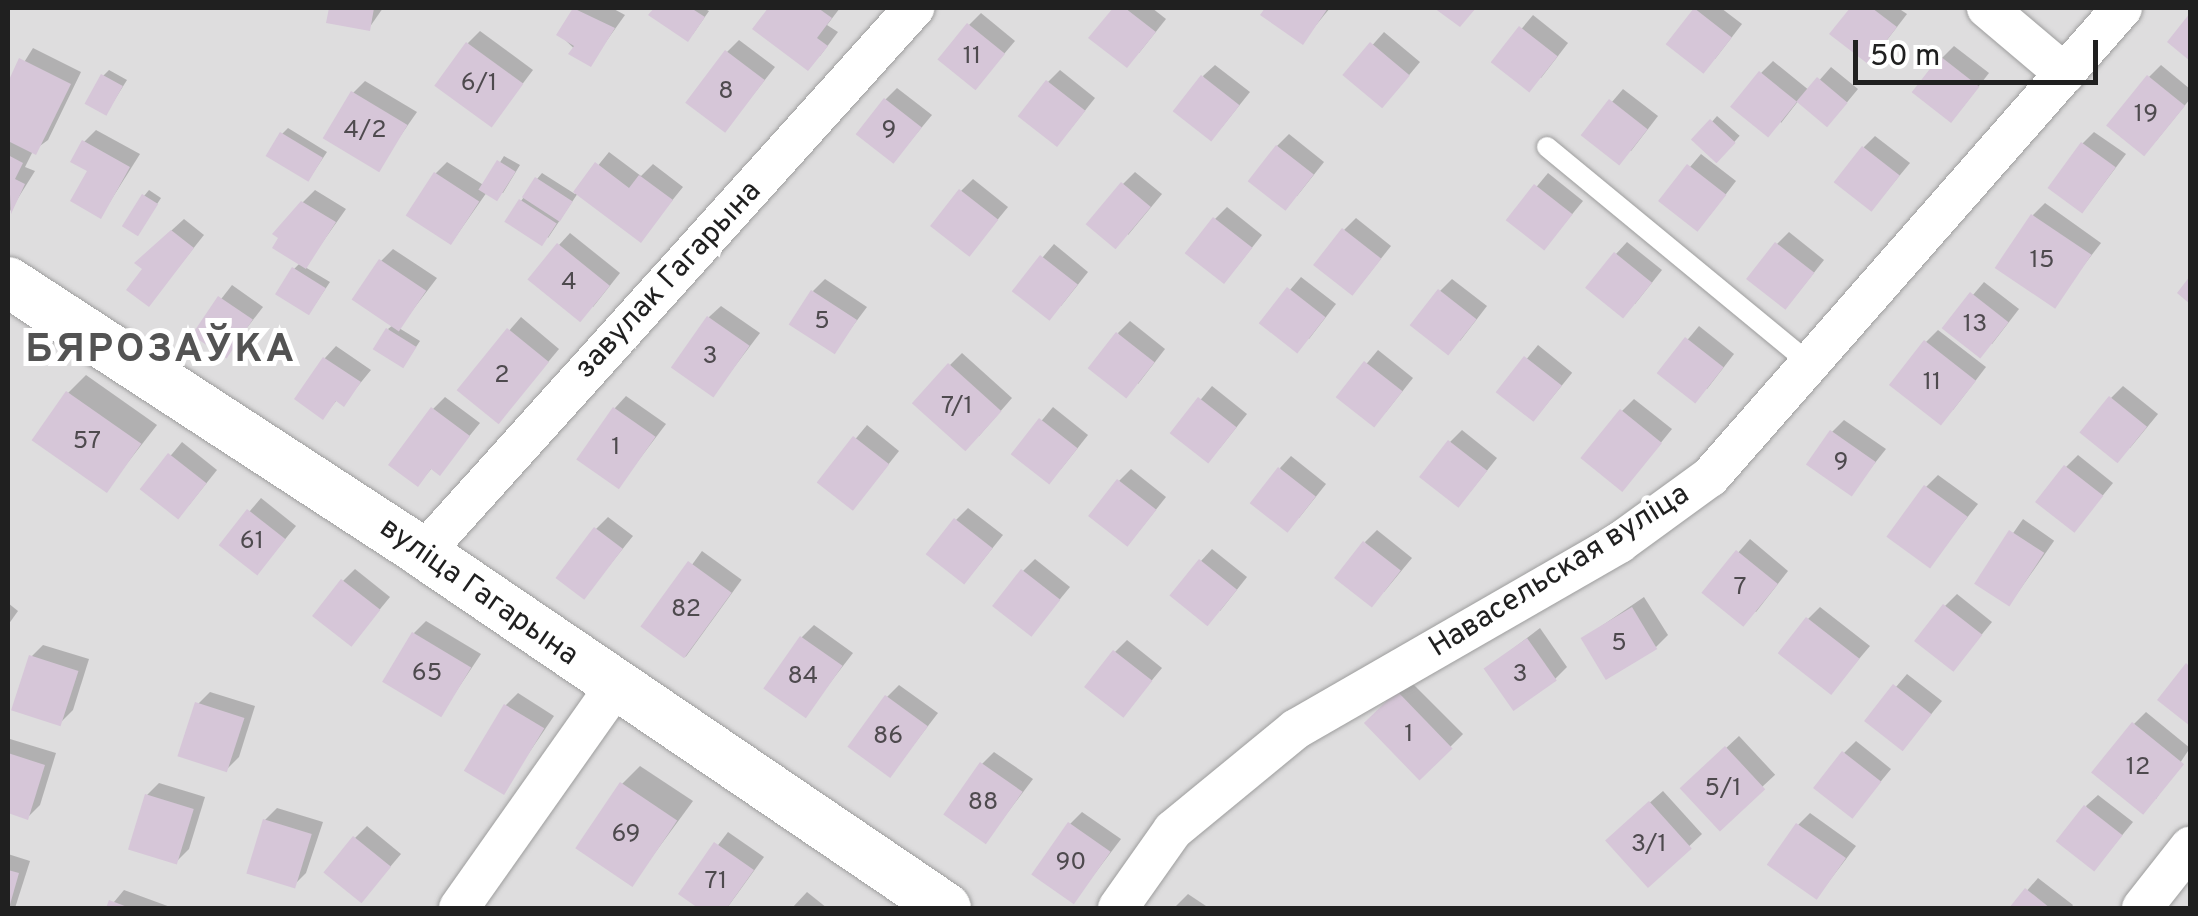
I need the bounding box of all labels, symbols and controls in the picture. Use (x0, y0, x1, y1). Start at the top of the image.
scale bar (1858, 20, 2103, 82)
text: 50 m (1870, 39, 1940, 76)
house number: 11 (963, 42, 981, 72)
house number: 6/1 (461, 69, 497, 99)
house number: 8 (718, 77, 734, 107)
house number: 19 (2134, 100, 2158, 130)
house number: 4/2 (343, 116, 387, 146)
house number: 9 (882, 116, 896, 146)
street label: завулак Гагарына (568, 175, 770, 387)
house number: 15 (2030, 246, 2054, 276)
house number: 4 (561, 268, 577, 298)
house number: 5 (814, 307, 830, 337)
house number: 13 (1963, 310, 1987, 340)
district label: БЯРОЗАЎКА (25, 327, 297, 375)
house number: 3 (702, 342, 718, 372)
house number: 2 (494, 361, 510, 391)
house number: 11 (1923, 368, 1941, 398)
house number: 7/1 (941, 392, 973, 422)
house number: 57 (73, 427, 101, 457)
house number: 1 (611, 433, 621, 463)
house number: 9 (1834, 448, 1848, 478)
street label: Навасельская вуліца (1424, 477, 1696, 667)
street label: вуліца Гагарына (372, 511, 584, 675)
house number: 61 (240, 527, 264, 557)
house number: 7 (1733, 573, 1747, 603)
house number: 82 (671, 595, 701, 625)
house number: 5 (1611, 629, 1627, 659)
house number: 65 (412, 659, 442, 689)
house number: 3 (1512, 660, 1528, 690)
house number: 84 (788, 662, 818, 692)
house number: 1 (1404, 720, 1414, 750)
house number: 86 (873, 722, 903, 752)
house number: 12 (2126, 753, 2150, 783)
house number: 5/1 (1704, 774, 1742, 804)
house number: 88 (968, 788, 998, 818)
house number: 69 (612, 820, 640, 850)
house number: 3/1 (1631, 830, 1667, 860)
house number: 90 (1056, 848, 1086, 878)
house number: 71 (705, 867, 727, 897)

